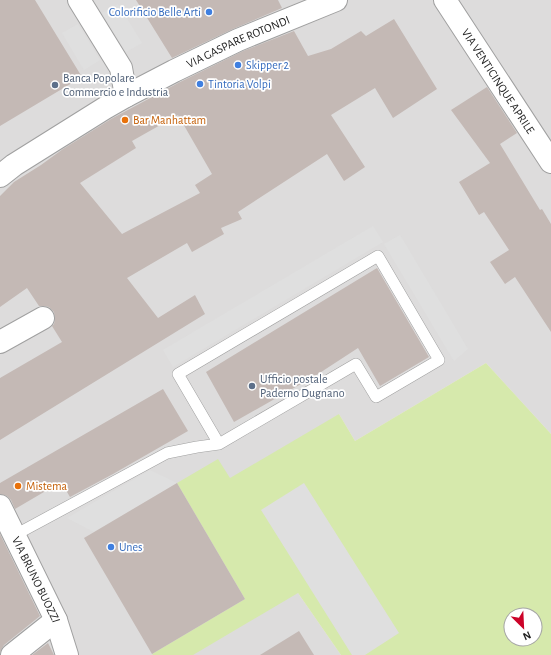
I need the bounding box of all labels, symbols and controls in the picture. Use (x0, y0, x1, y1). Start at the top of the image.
place label: Colorificio Belle Arti (109, 6, 201, 18)
marker: Colorificio Belle Arti (204, 7, 214, 17)
street label: VIA GASPARE ROTONDI (185, 14, 291, 70)
street label: VIA VENTICINQUE APRILE (459, 27, 537, 136)
place label: Skipper 2 (246, 59, 290, 71)
marker: Skipper 2 (233, 60, 243, 70)
place label: Banca Popolare Commercio e Industria (63, 72, 169, 98)
place label: Tintoria Volpi (208, 78, 271, 90)
marker: Tintoria Volpi (195, 79, 205, 89)
marker: Banca Popolare Commercio e Industria (50, 80, 60, 90)
place label: Bar Manhattam (133, 114, 206, 126)
marker: Bar Manhattam (120, 115, 130, 125)
place label: Ufficio postale Paderno Dugnano (260, 373, 345, 399)
marker: Ufficio postale Paderno Dugnano (247, 381, 257, 391)
place label: Mistema (26, 480, 68, 492)
marker: Mistema (13, 481, 23, 491)
street label: VIA BRUNO BUOZZI (10, 535, 62, 624)
place label: Unes (119, 541, 142, 553)
marker: Unes (106, 542, 116, 552)
north arrow (503, 607, 543, 647)
text: N (521, 629, 533, 642)

